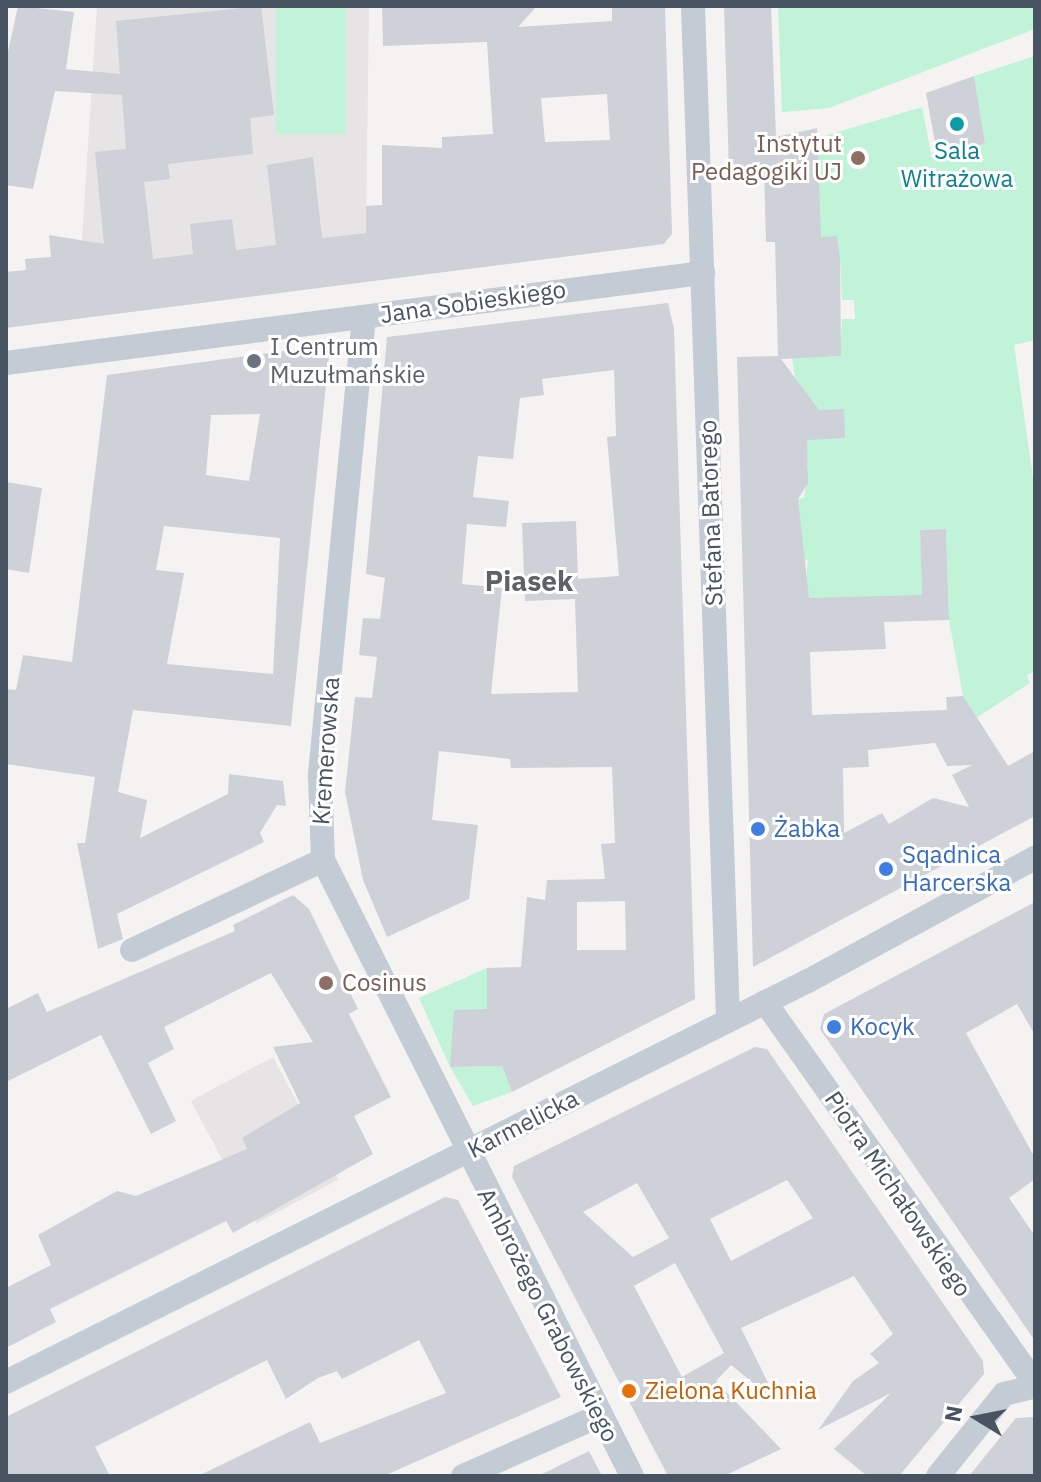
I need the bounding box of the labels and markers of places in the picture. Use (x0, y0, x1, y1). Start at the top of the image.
marker: Sala Witrażowa (948, 115, 966, 133)
place label: Instytut Pedagogiki UJ (691, 130, 842, 186)
place label: Sala Witrażowa (901, 137, 1013, 193)
marker: Instytut Pedagogiki UJ (849, 149, 867, 167)
place label: I Centrum Muzułmańskie (270, 333, 425, 389)
marker: I Centrum Muzułmańskie (245, 352, 263, 370)
place label: Żabka (774, 815, 840, 843)
marker: Żabka (749, 820, 767, 838)
place label: Sqadnica Harcerska (902, 841, 1011, 897)
marker: Sqadnica Harcerska (877, 860, 895, 878)
place label: Cosinus (342, 969, 427, 997)
marker: Cosinus (317, 974, 335, 992)
place label: Kocyk (850, 1013, 915, 1041)
marker: Kocyk (825, 1018, 843, 1036)
place label: Zielona Kuchnia (645, 1377, 817, 1405)
marker: Zielona Kuchnia (620, 1382, 638, 1400)

